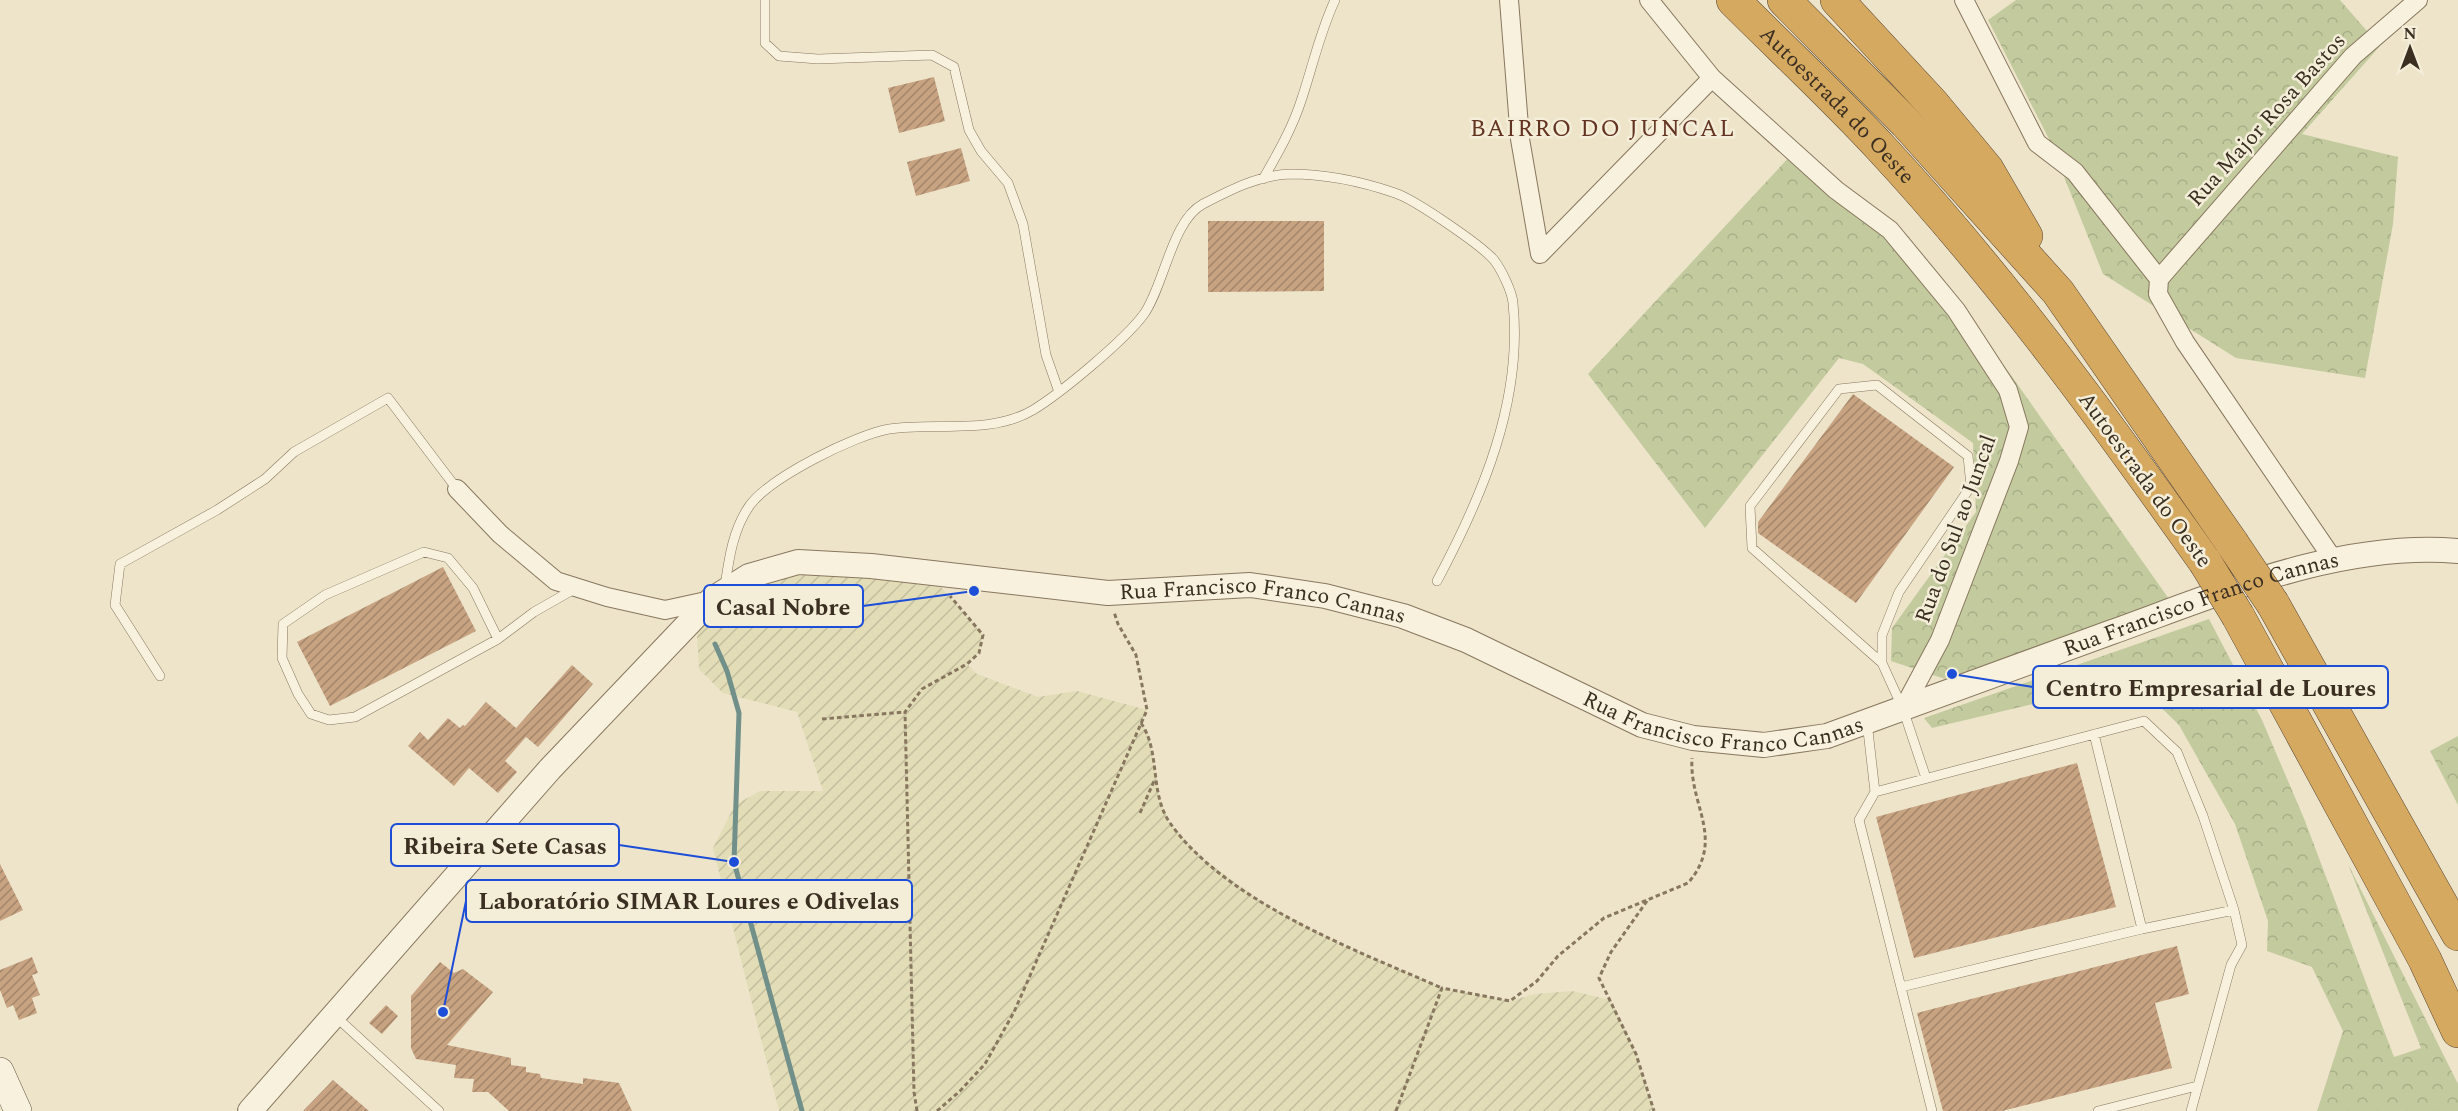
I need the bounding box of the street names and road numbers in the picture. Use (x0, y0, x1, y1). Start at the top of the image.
street label: Autoestrada do Oeste (1752, 18, 1923, 191)
street label: Rua Major Rosa Bastos (2180, 26, 2354, 214)
street label: Autoestrada do Oeste (2070, 385, 2220, 575)
street label: Rua do Sul ao Juncal (1907, 430, 2005, 628)
street label: Rua Francisco Franco Cannas (2058, 543, 2342, 665)
street label: Rua Francisco Franco Cannas (1118, 568, 1409, 633)
street label: Rua Francisco Franco Cannas (1577, 682, 1868, 762)

